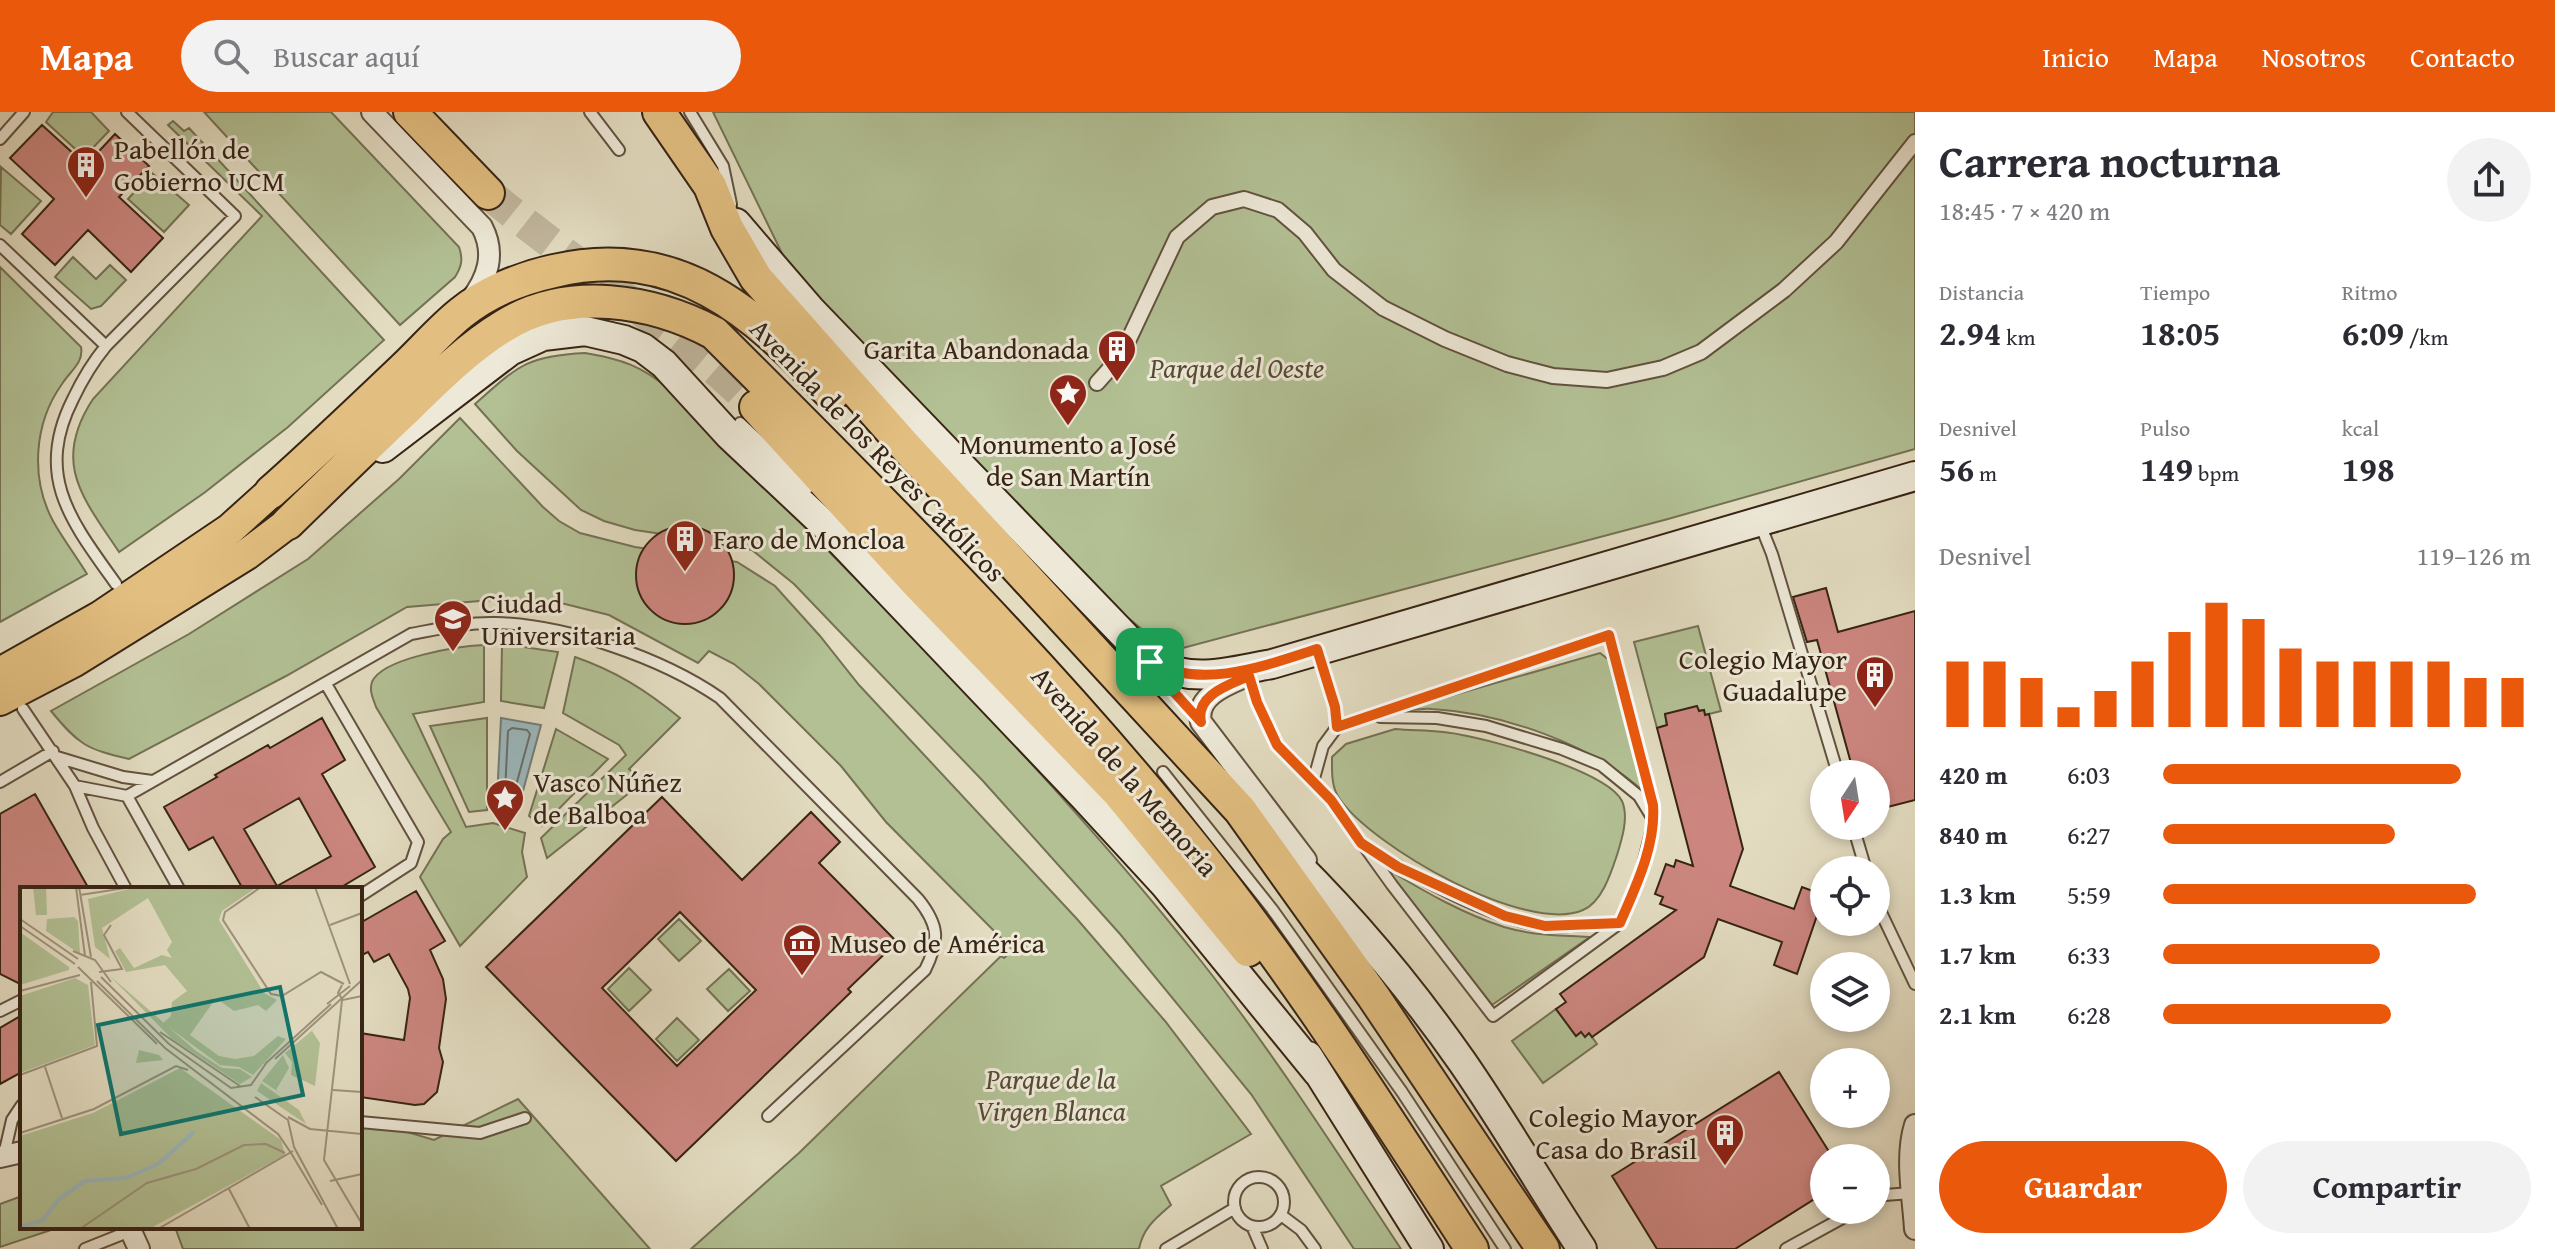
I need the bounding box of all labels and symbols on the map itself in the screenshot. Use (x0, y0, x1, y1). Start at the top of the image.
place label: Pabellón de Gobierno UCM (114, 128, 285, 201)
building icon: Pabellón de Gobierno UCM (65, 144, 107, 199)
street label: Avenida de los Reyes Católicos (741, 308, 1016, 591)
place label: Garita Abandonada (864, 328, 1090, 369)
building icon: Garita Abandonada (1096, 328, 1138, 383)
park label: Parque del Oeste (1149, 347, 1324, 388)
place icon: Monumento a José de San Martín (1047, 372, 1089, 427)
place label: Monumento a José de San Martín (960, 423, 1176, 496)
building icon: Faro de Moncloa (664, 518, 706, 573)
place label: Faro de Moncloa (713, 518, 906, 559)
place label: Ciudad Universitaria (481, 582, 636, 655)
school or university icon: Ciudad Universitaria (432, 598, 474, 653)
pin (1116, 628, 1184, 696)
place label: Colegio Mayor Guadalupe (1679, 638, 1847, 711)
building icon: Colegio Mayor Guadalupe (1854, 654, 1896, 709)
street label: Avenida de la Memoria (1022, 656, 1229, 886)
north arrow (1810, 760, 1890, 840)
place label: Vasco Núñez de Balboa (533, 761, 681, 834)
place icon: Vasco Núñez de Balboa (484, 777, 526, 832)
inset map (20, 887, 362, 1229)
museum icon: Museo de América (781, 922, 823, 977)
place label: Museo de América (830, 922, 1046, 963)
park label: Parque de la Virgen Blanca (976, 1058, 1126, 1131)
place label: Colegio Mayor Casa do Brasil (1529, 1096, 1697, 1169)
building icon: Colegio Mayor Casa do Brasil (1704, 1112, 1746, 1167)

